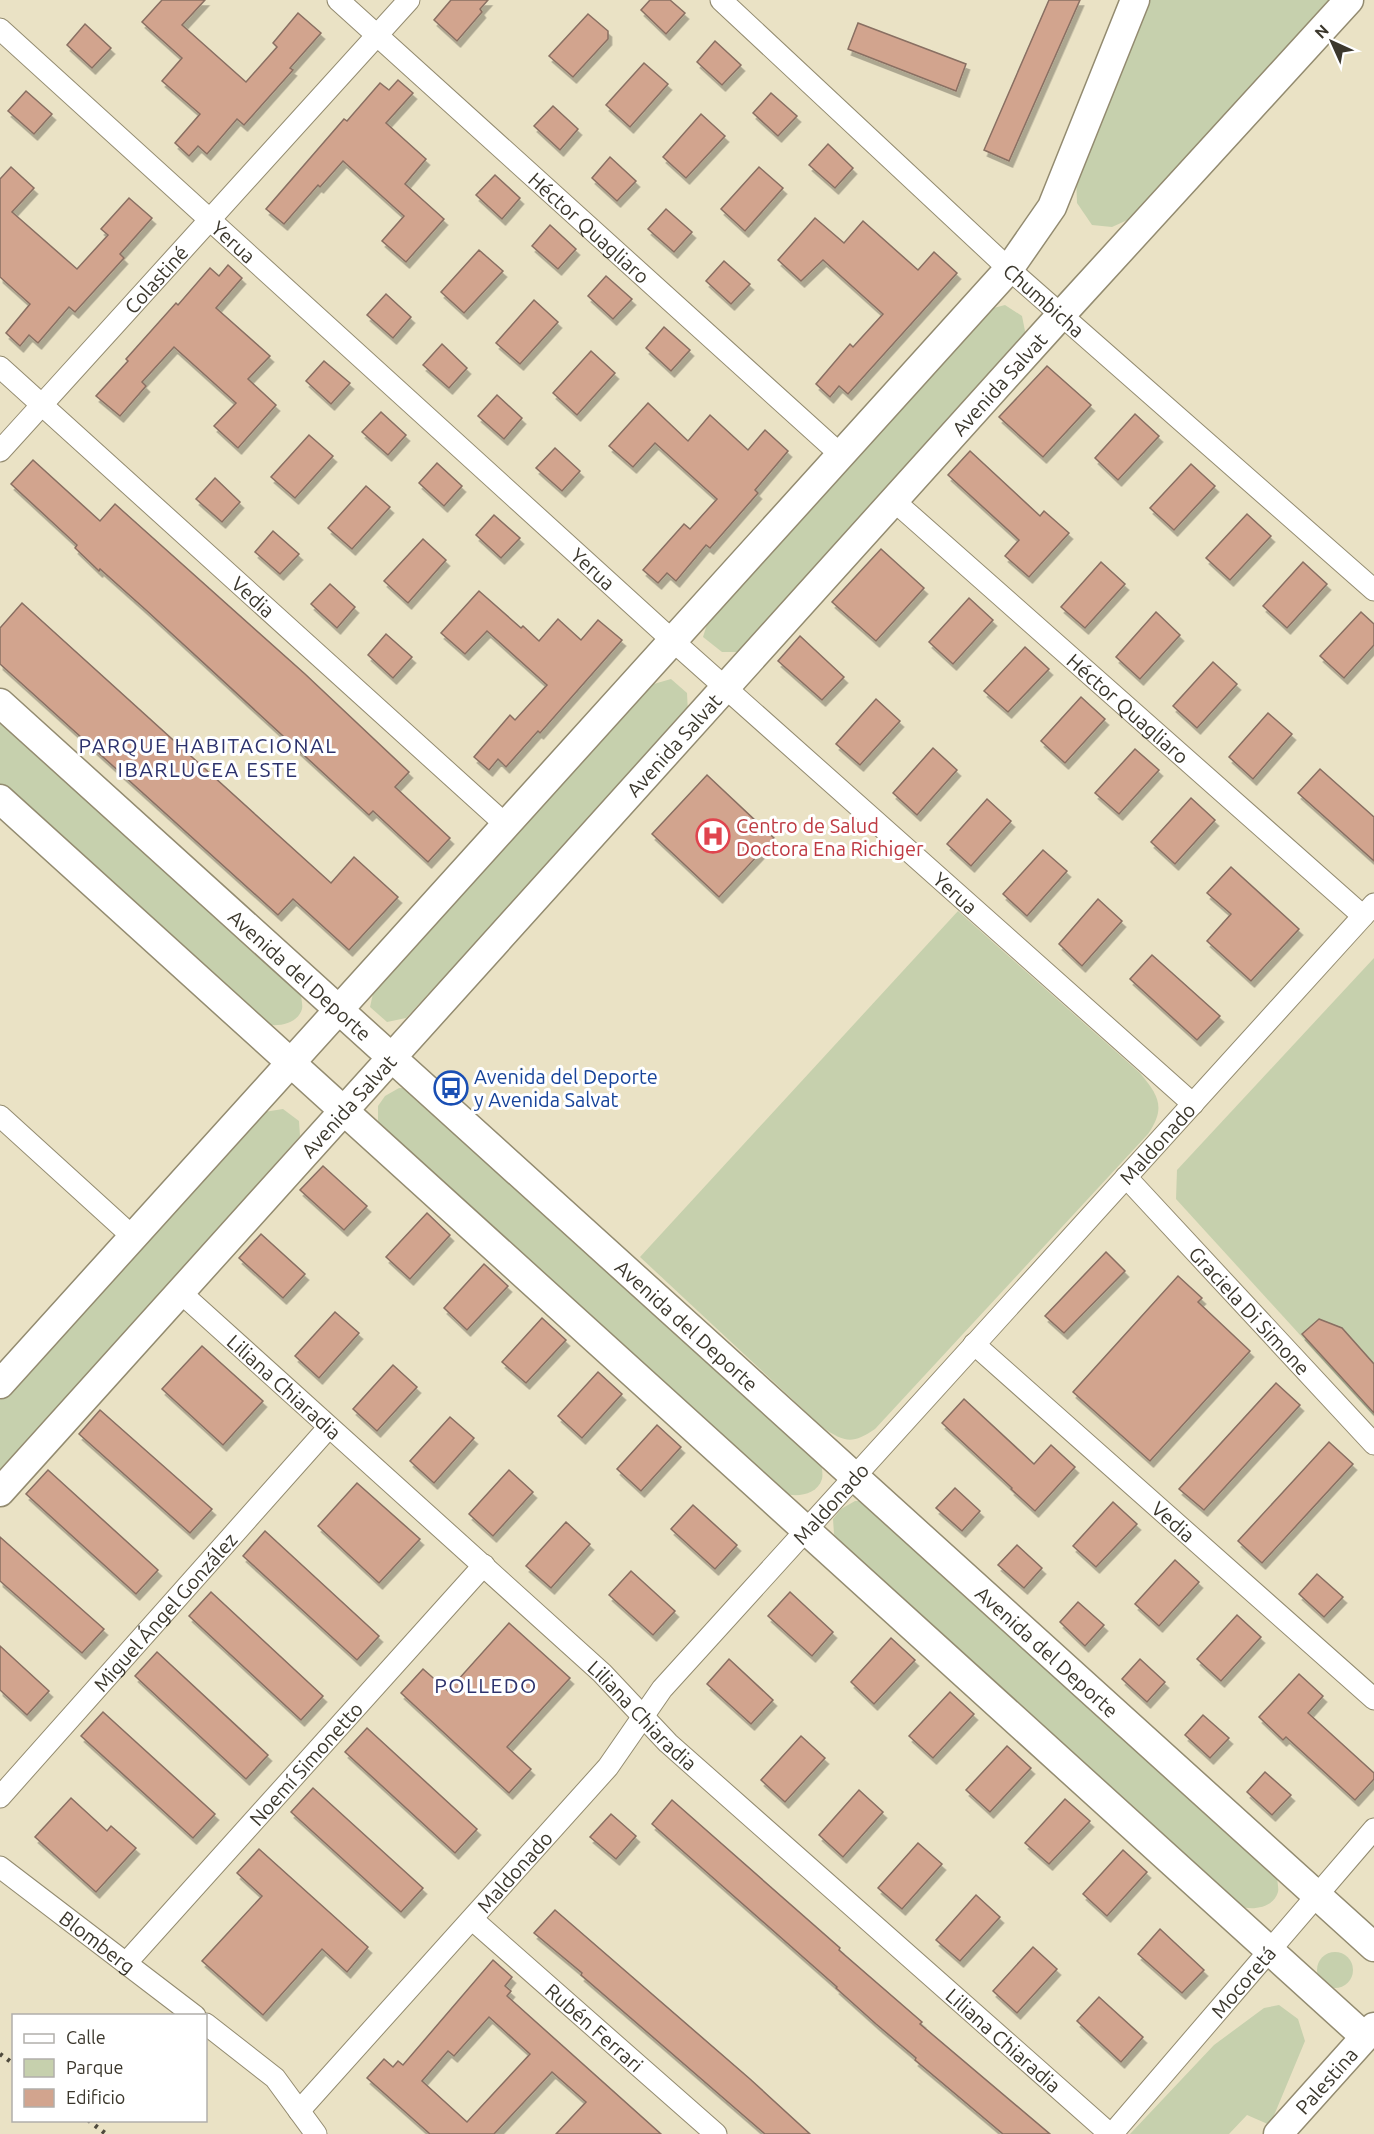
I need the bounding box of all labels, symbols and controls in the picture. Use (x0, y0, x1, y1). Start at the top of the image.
north arrow (1302, 12, 1362, 72)
text: N (1311, 21, 1332, 42)
street label: Héctor Quagliaro (524, 167, 654, 288)
street label: Yerua (207, 216, 260, 267)
street label: Colastiné (119, 241, 192, 318)
street label: Chumbicha (999, 258, 1089, 342)
street label: Avenida Salvat (947, 328, 1051, 440)
street label: Yerua (567, 543, 620, 594)
street label: Vedia (227, 571, 280, 622)
street label: Héctor Quagliaro (1063, 648, 1194, 768)
street label: Avenida Salvat (621, 689, 726, 801)
district label: PARQUE HABITACIONAL IBARLUCEA ESTE (79, 733, 337, 781)
place label: Centro de Salud Doctora Ena Richiger (736, 814, 924, 860)
hospital icon: Centro de Salud Doctora Ena Richiger (695, 818, 731, 854)
street label: Yerua (929, 867, 982, 918)
street label: Avenida del Deporte (224, 905, 376, 1045)
street label: Avenida Salvat (296, 1050, 400, 1162)
place label: Avenida del Deporte y Avenida Salvat (474, 1065, 658, 1111)
bus stop icon: Avenida del Deporte y Avenida Salvat (433, 1070, 469, 1106)
street label: Maldonado (1114, 1098, 1200, 1189)
street label: Graciela Di Simone (1185, 1241, 1315, 1379)
street label: Avenida del Deporte (611, 1255, 763, 1395)
street label: Liliana Chiaradia (223, 1329, 346, 1444)
street label: Maldonado (788, 1458, 873, 1549)
street label: Vedia (1147, 1496, 1200, 1546)
street label: Miguel Ángel González (88, 1528, 241, 1696)
street label: Avenida del Deporte (972, 1581, 1123, 1722)
street label: Liliana Chiaradia (584, 1655, 702, 1775)
district label: POLLEDO (434, 1673, 538, 1697)
street label: Noemí Simonetto (244, 1697, 367, 1830)
street label: Maldonado (472, 1826, 557, 1917)
street label: Blomberg (55, 1906, 140, 1978)
street label: Mocoretá (1206, 1941, 1280, 2022)
street label: Rubén Ferrari (541, 1978, 648, 2076)
street label: Liliana Chiaradia (942, 1983, 1066, 2097)
legend (12, 2014, 207, 2122)
text: Calle (66, 2027, 106, 2047)
street label: Palestina (1290, 2042, 1362, 2118)
text: Parque (66, 2057, 123, 2077)
text: Edificio (66, 2087, 125, 2107)

